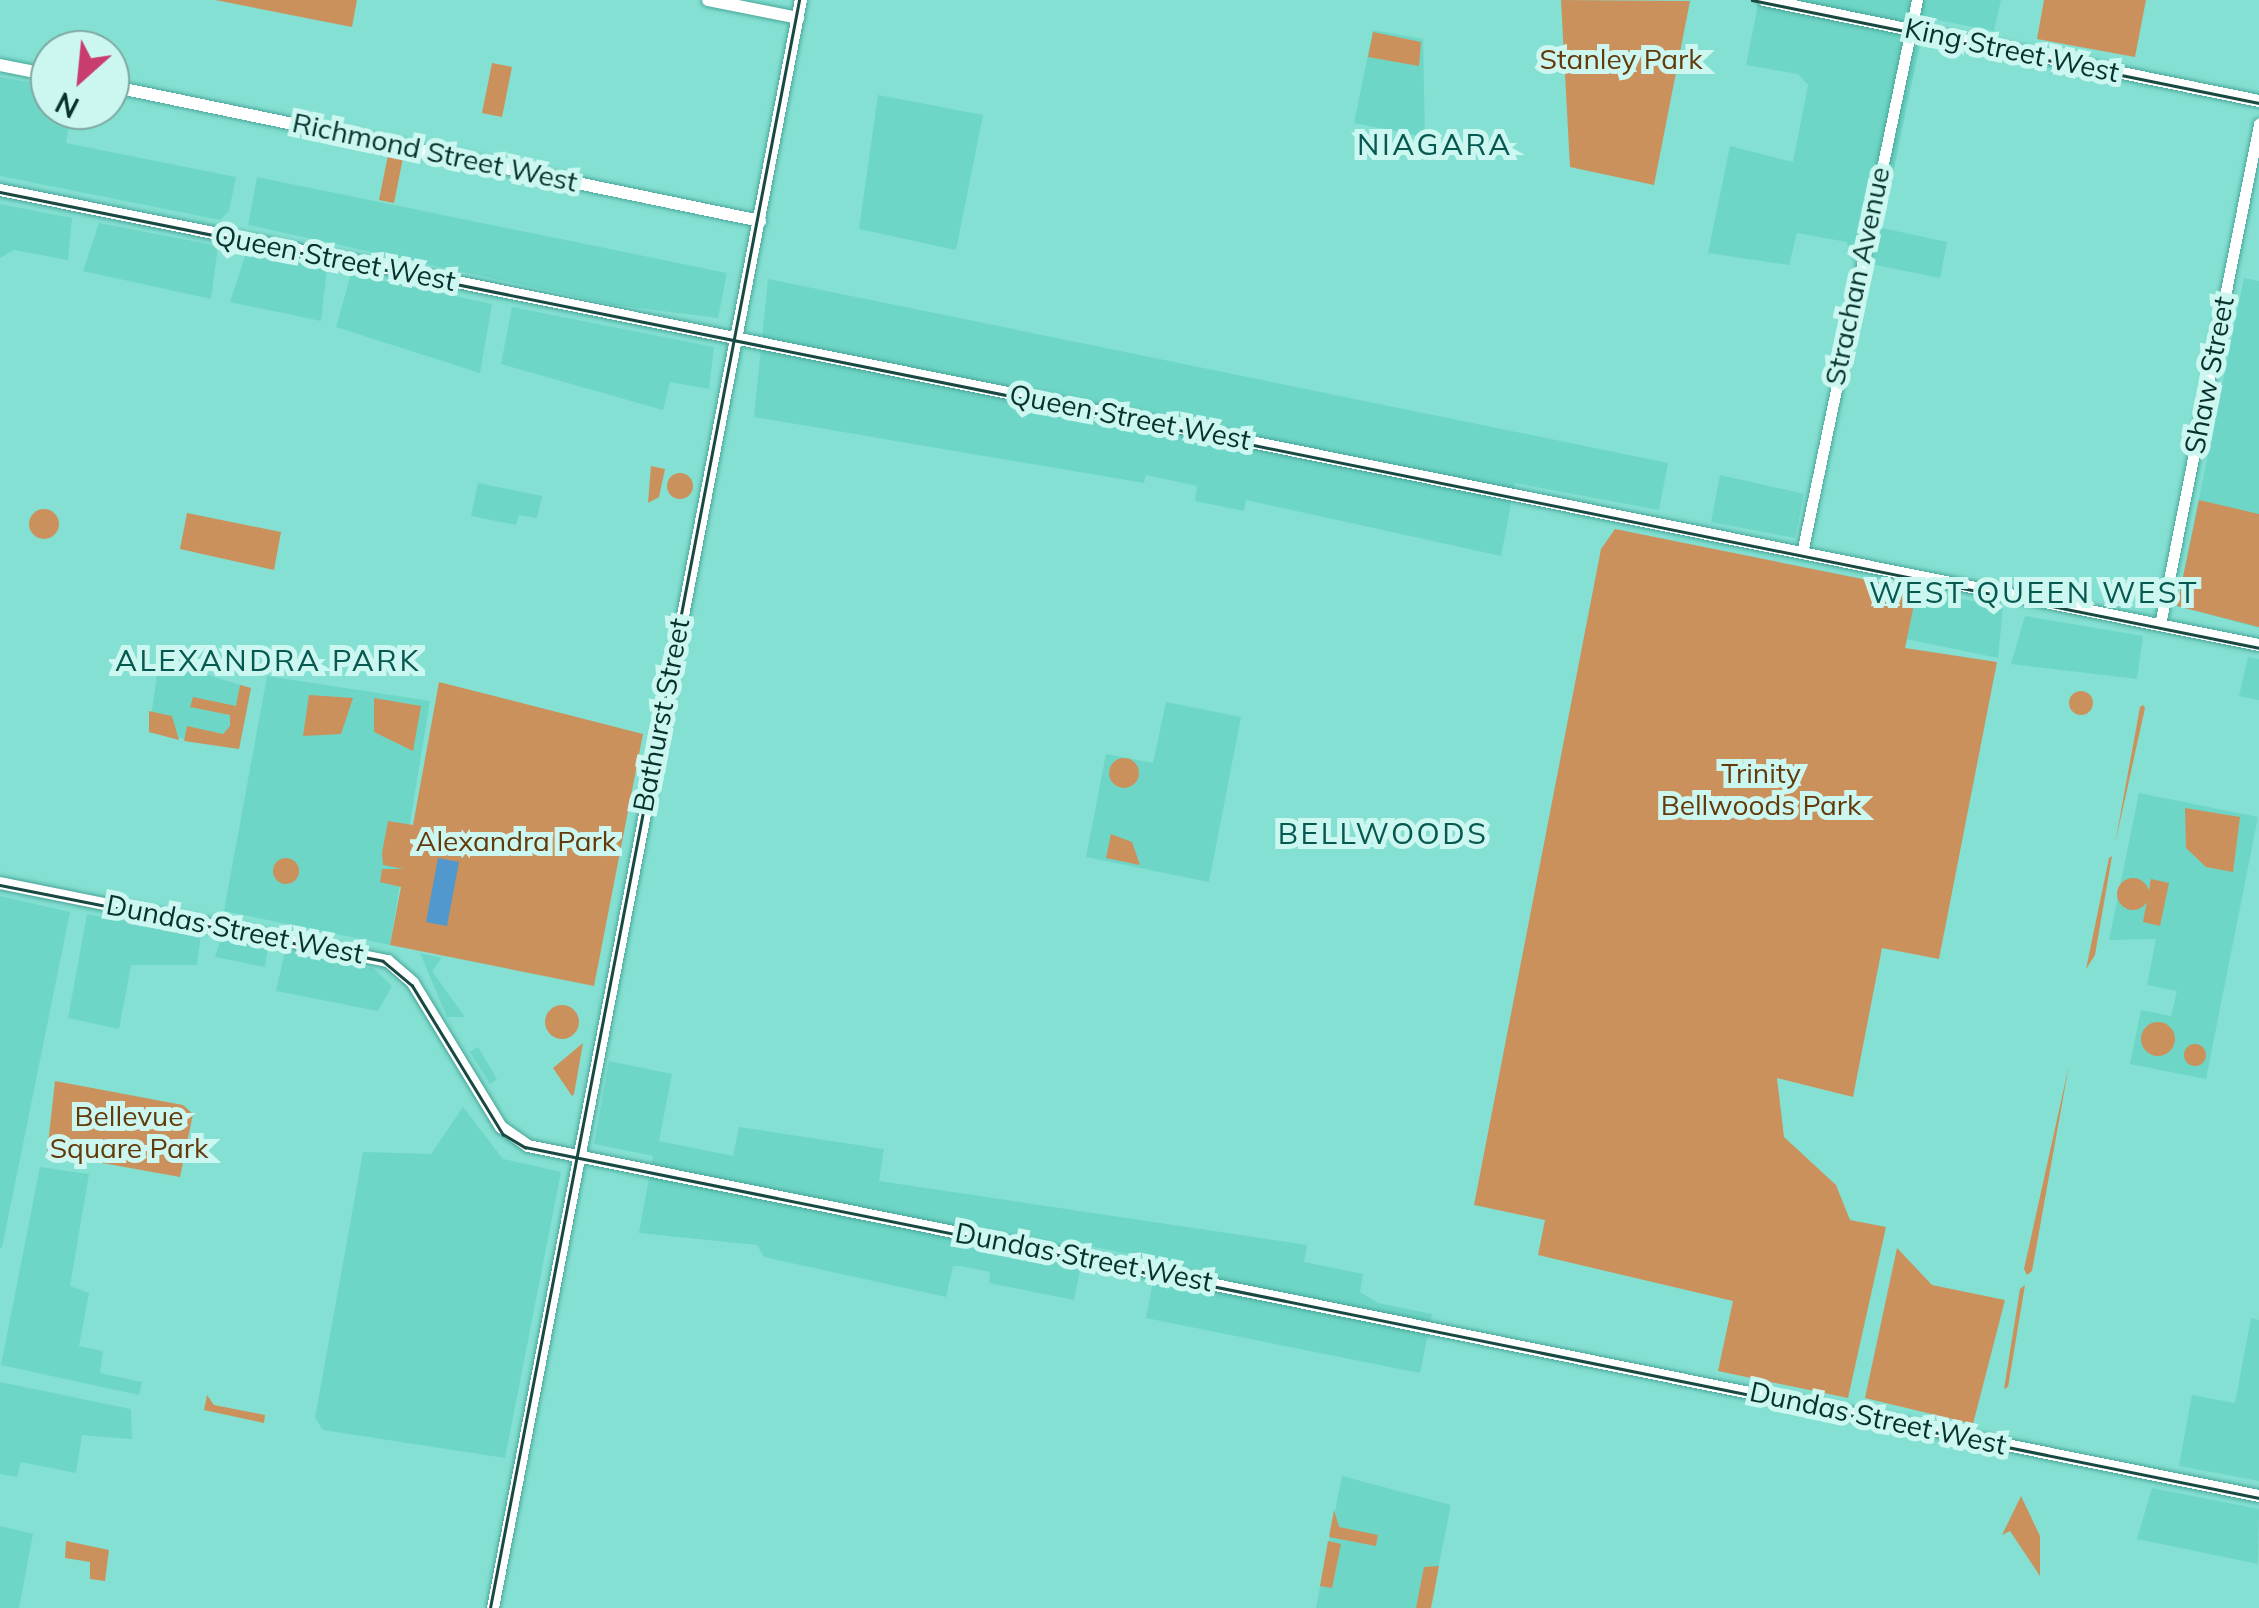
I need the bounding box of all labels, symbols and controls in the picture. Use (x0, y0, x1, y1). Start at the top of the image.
street label: King Street West (1902, 11, 2122, 89)
north arrow (30, 30, 130, 130)
park label: Stanley Park (1539, 42, 1703, 76)
text: N (50, 85, 84, 126)
street label: Richmond Street West (289, 105, 581, 199)
district label: NIAGARA (1357, 126, 1513, 162)
street label: Strachan Avenue (1817, 164, 1897, 388)
street label: Queen Street West (212, 218, 458, 298)
street label: Shaw Street (2177, 293, 2241, 457)
street label: Queen Street West (1007, 377, 1253, 457)
district label: WEST QUEEN WEST (1869, 574, 2199, 610)
street label: Bathurst Street (626, 615, 696, 815)
district label: ALEXANDRA PARK (115, 642, 421, 678)
park label: Trinity Bellwoods Park (1661, 756, 1861, 822)
district label: BELLWOODS (1278, 815, 1488, 851)
park label: Alexandra Park (416, 824, 616, 858)
street label: Dundas Street West (104, 888, 366, 970)
park label: Bellevue Square Park (50, 1099, 208, 1165)
street label: Dundas Street West (953, 1216, 1215, 1298)
street label: Dundas Street West (1747, 1374, 2009, 1462)

